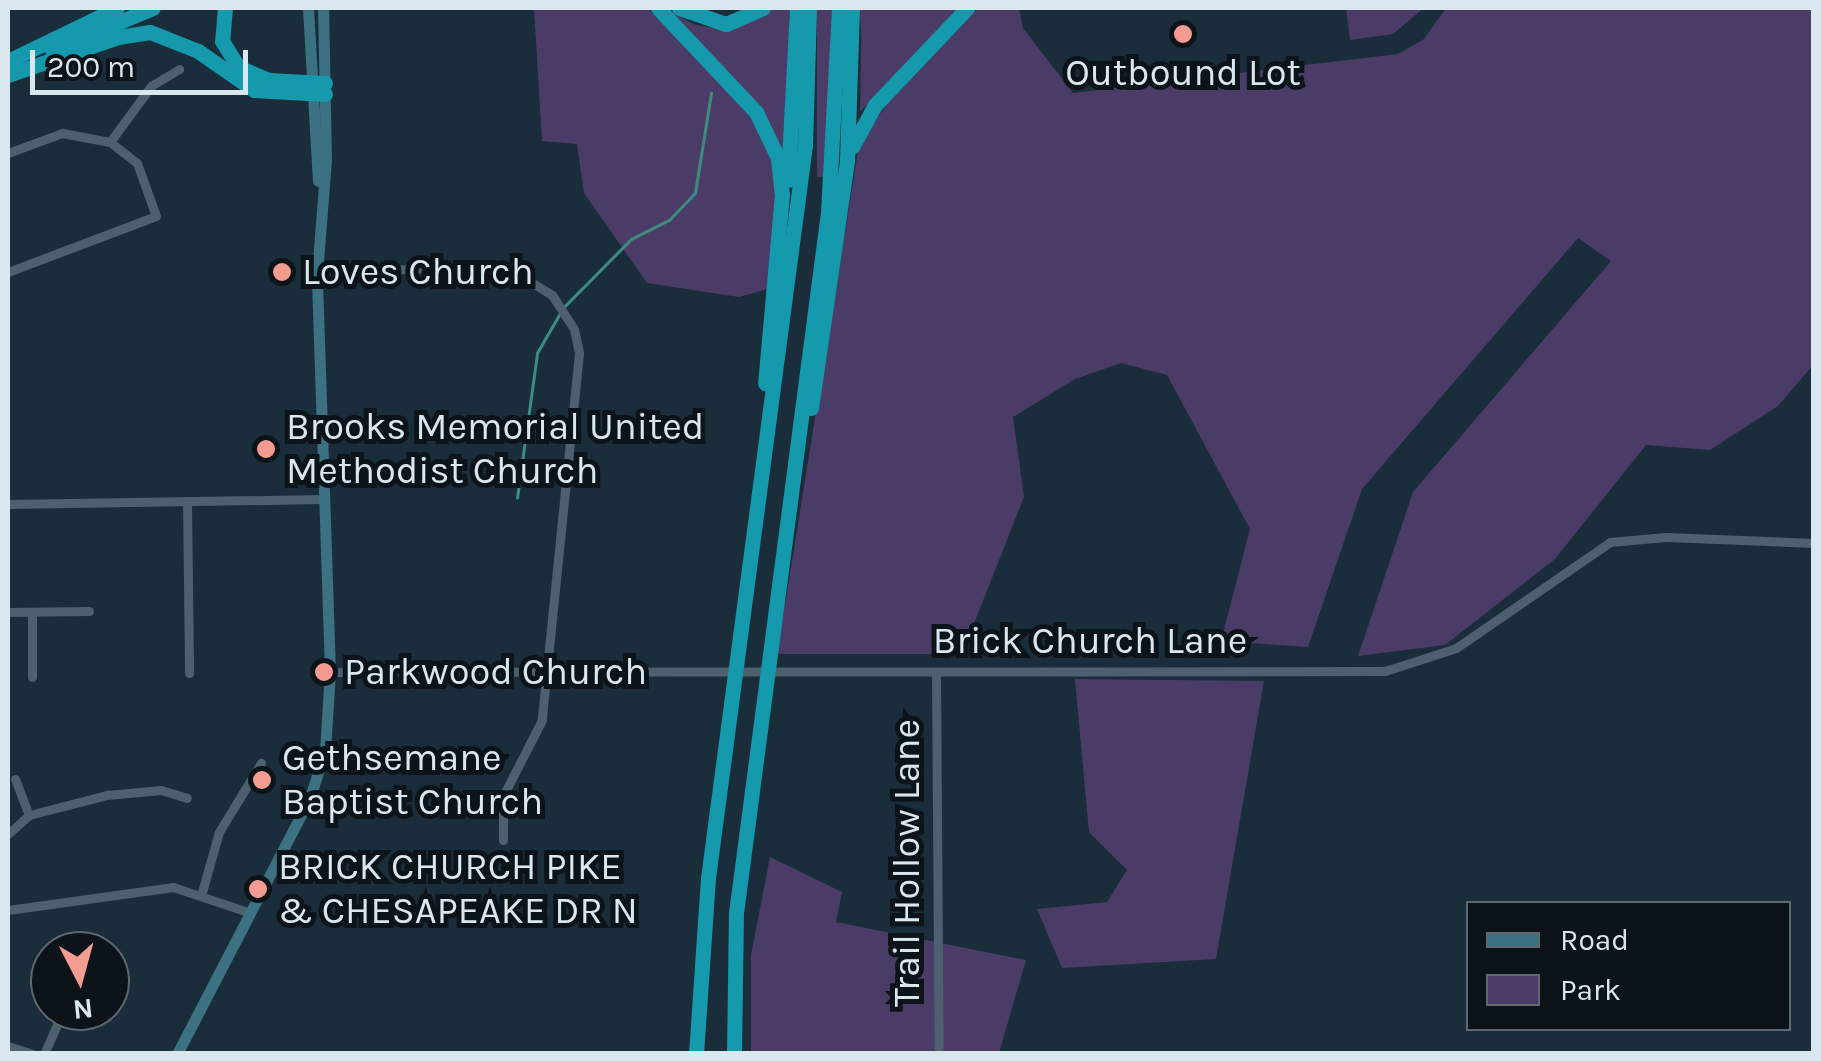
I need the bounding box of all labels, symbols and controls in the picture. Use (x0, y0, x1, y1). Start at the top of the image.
marker: Outbound Lot (1172, 23, 1194, 45)
scale bar (35, 30, 252, 92)
text: 200 m (47, 49, 135, 85)
place label: Outbound Lot (1065, 50, 1301, 96)
place label: Loves Church (302, 249, 534, 295)
marker: Loves Church (271, 261, 293, 283)
place label: Brooks Memorial United Methodist Church (286, 404, 704, 494)
marker: Brooks Memorial United Methodist Church (255, 438, 277, 460)
street label: Brick Church Lane (933, 618, 1247, 664)
place label: Parkwood Church (344, 649, 647, 695)
marker: Parkwood Church (313, 661, 335, 683)
street label: Trail Hollow Lane (884, 719, 930, 1007)
place label: Gethsemane Baptist Church (282, 735, 543, 824)
marker: Gethsemane Baptist Church (251, 769, 273, 791)
place label: BRICK CHURCH PIKE & CHESAPEAKE DR N (278, 844, 638, 934)
marker: BRICK CHURCH PIKE & CHESAPEAKE DR N (247, 878, 269, 900)
legend (1466, 901, 1791, 1031)
text: Road (1560, 922, 1629, 958)
north arrow (30, 931, 130, 1031)
text: Park (1560, 972, 1621, 1008)
text: N (71, 992, 95, 1027)

